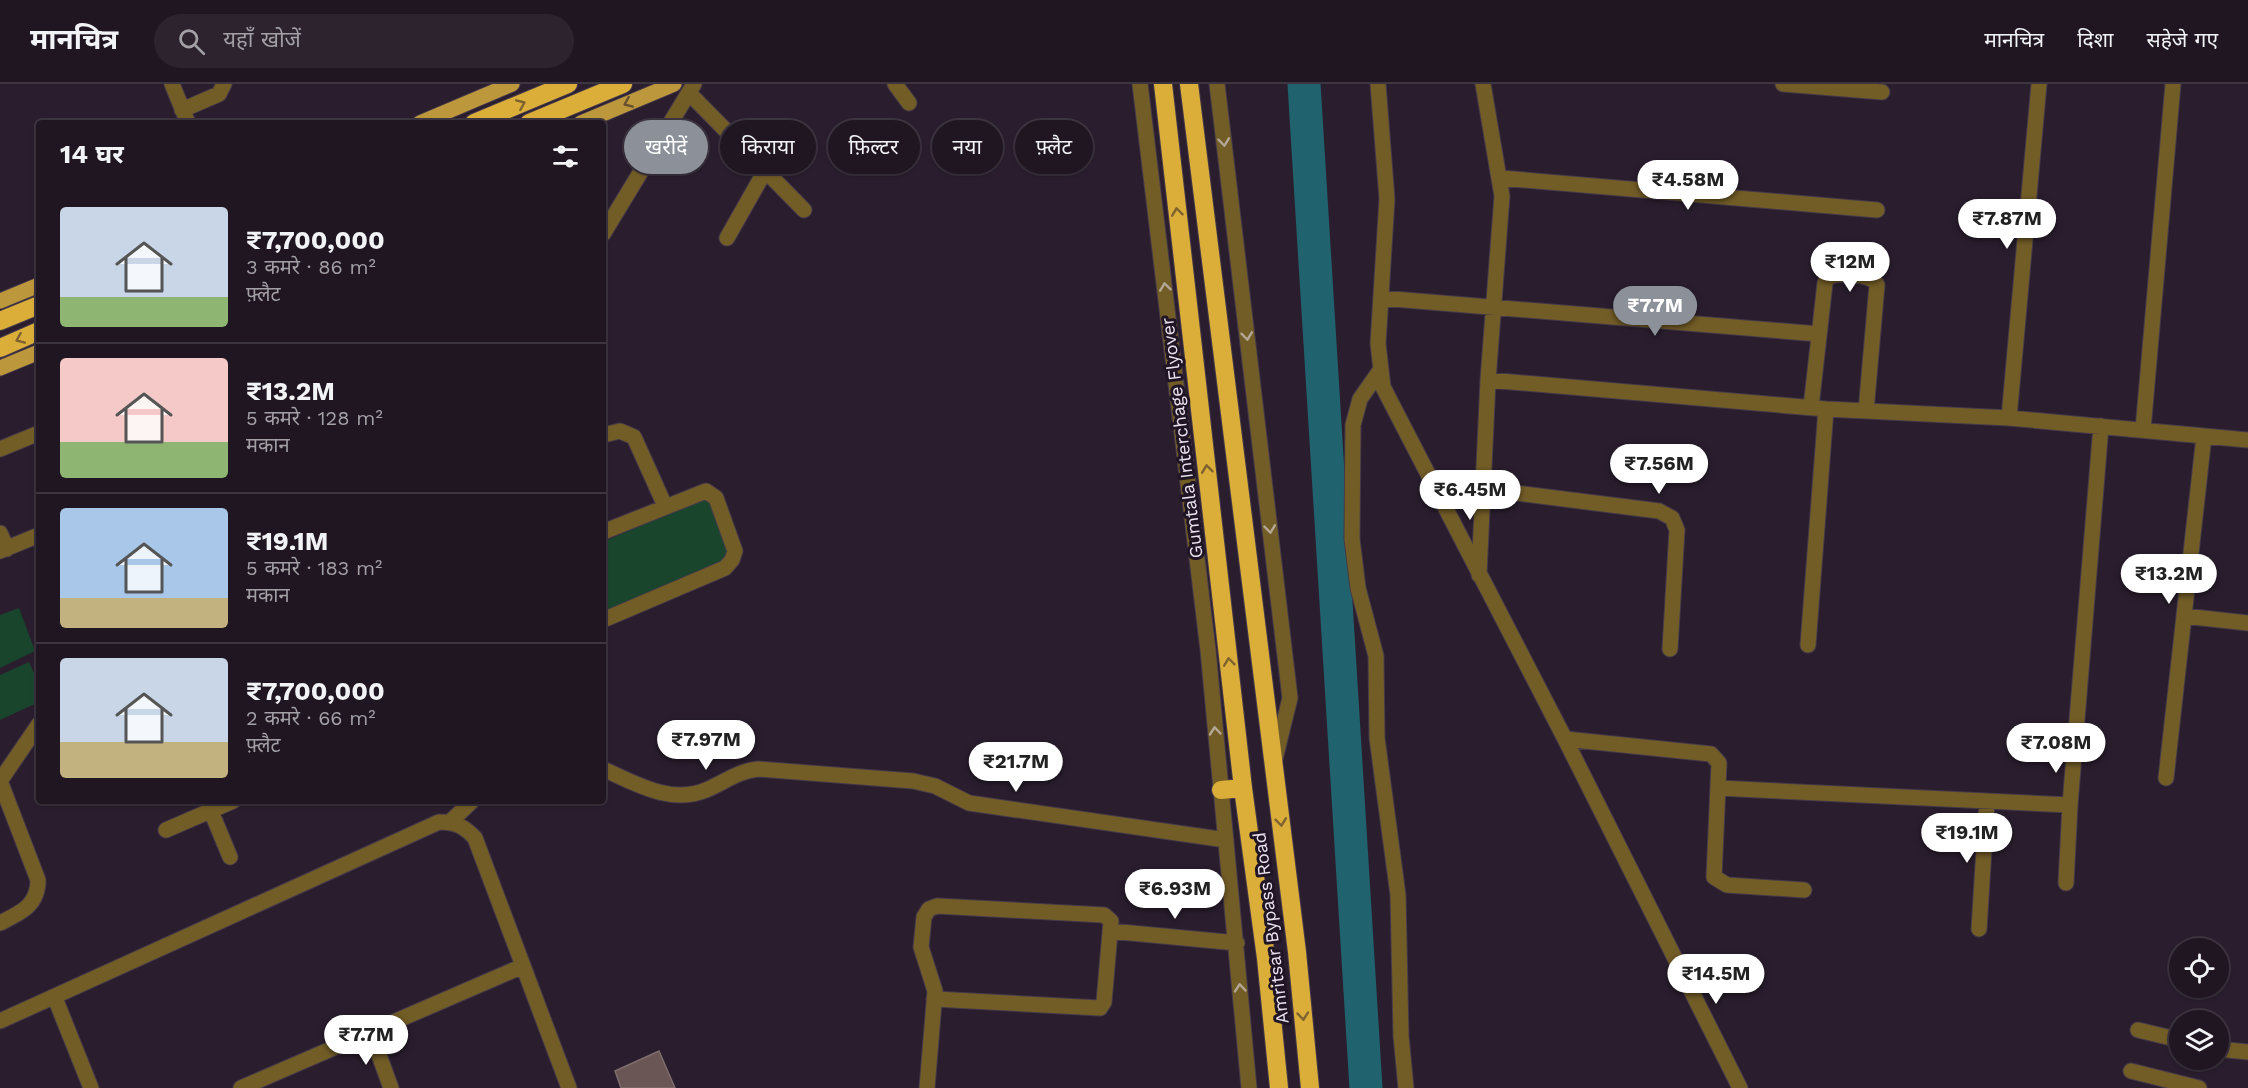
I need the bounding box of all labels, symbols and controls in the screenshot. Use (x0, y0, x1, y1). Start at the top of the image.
search box (154, 14, 574, 68)
text: मानचित्र (30, 23, 118, 56)
icon: search (175, 25, 208, 58)
text: यहाँ खोजें (223, 27, 301, 52)
text: मानचित्र (1984, 27, 2044, 52)
text: दिशा (2077, 27, 2113, 52)
text: सहेजे गए (2146, 27, 2218, 52)
one-way arrow (623, 96, 634, 108)
one-way arrow (515, 99, 526, 111)
chip: खरीदें (624, 120, 708, 174)
chip: किराया (720, 120, 816, 174)
chip: फ़िल्टर (828, 120, 920, 174)
chip: नया (932, 120, 1003, 174)
chip: फ़्लैट (1015, 120, 1093, 174)
one-way arrow (1218, 138, 1230, 147)
text: 14 घर (60, 139, 124, 169)
icon: filters (549, 140, 582, 173)
pin: ₹4.58M (1639, 160, 1737, 211)
text: ₹4.58M (1651, 167, 1725, 191)
pin: ₹7.87M (1958, 199, 2056, 250)
text: ₹7.87M (1972, 206, 2042, 230)
one-way arrow (1172, 208, 1184, 217)
text: ₹7,700,000 (246, 225, 385, 255)
icon: home (108, 231, 180, 303)
pin: ₹12M (1814, 242, 1886, 293)
text: ₹12M (1825, 249, 1875, 273)
text: 3 कमरे · 86 m² (246, 255, 376, 279)
text: फ़्लैट (246, 282, 281, 306)
one-way arrow (1159, 283, 1171, 292)
pin: ₹7.7M (1613, 286, 1697, 337)
text: ₹7.7M (1627, 293, 1683, 317)
street label: Gumtala Interchage Flyover (1156, 317, 1207, 560)
one-way arrow (1240, 331, 1253, 340)
one-way arrow (15, 332, 26, 344)
text: ₹13.2M (246, 376, 335, 406)
icon: home (108, 382, 180, 454)
text: 5 कमरे · 128 m² (246, 406, 383, 430)
text: मकान (246, 433, 290, 457)
pin: ₹7.56M (1610, 444, 1708, 495)
text: ₹7.56M (1624, 451, 1694, 475)
one-way arrow (1201, 464, 1213, 473)
pin: ₹6.45M (1421, 470, 1519, 521)
text: ₹6.45M (1434, 477, 1506, 501)
one-way arrow (1263, 525, 1276, 534)
text: ₹19.1M (246, 526, 328, 556)
icon: home (108, 532, 180, 604)
pin: ₹13.2M (2120, 554, 2218, 605)
text: 5 कमरे · 183 m² (246, 556, 382, 580)
text: ₹13.2M (2135, 561, 2203, 585)
text: मकान (246, 583, 290, 607)
one-way arrow (1223, 658, 1235, 667)
text: ₹7,700,000 (246, 676, 385, 706)
icon: home (108, 682, 180, 754)
text: 2 कमरे · 66 m² (246, 706, 376, 730)
pin: ₹7.97M (657, 720, 755, 771)
pin: ₹7.08M (2007, 723, 2105, 774)
text: ₹7.97M (671, 727, 741, 751)
one-way arrow (1209, 727, 1222, 736)
text: ₹7.08M (2020, 730, 2092, 754)
text: फ़्लैट (246, 733, 281, 757)
pin: ₹21.7M (967, 742, 1065, 793)
text: ₹21.7M (983, 749, 1049, 773)
pin: ₹19.1M (1918, 813, 2016, 864)
one-way arrow (1274, 817, 1286, 827)
text: ₹19.1M (1935, 820, 1999, 844)
street label: Amritsar Bypass Road (1248, 831, 1293, 1025)
pin: ₹6.93M (1126, 869, 1224, 920)
text: ₹6.93M (1139, 876, 1211, 900)
map controls (2169, 938, 2229, 1070)
button: locate (2169, 938, 2229, 998)
pin: ₹14.5M (1667, 954, 1765, 1005)
text: ₹14.5M (1681, 961, 1751, 985)
one-way arrow (1234, 983, 1247, 992)
button: layers (2169, 1010, 2229, 1070)
one-way arrow (1296, 1011, 1309, 1020)
pin: ₹7.7M (324, 1015, 408, 1066)
text: ₹7.7M (338, 1022, 394, 1046)

